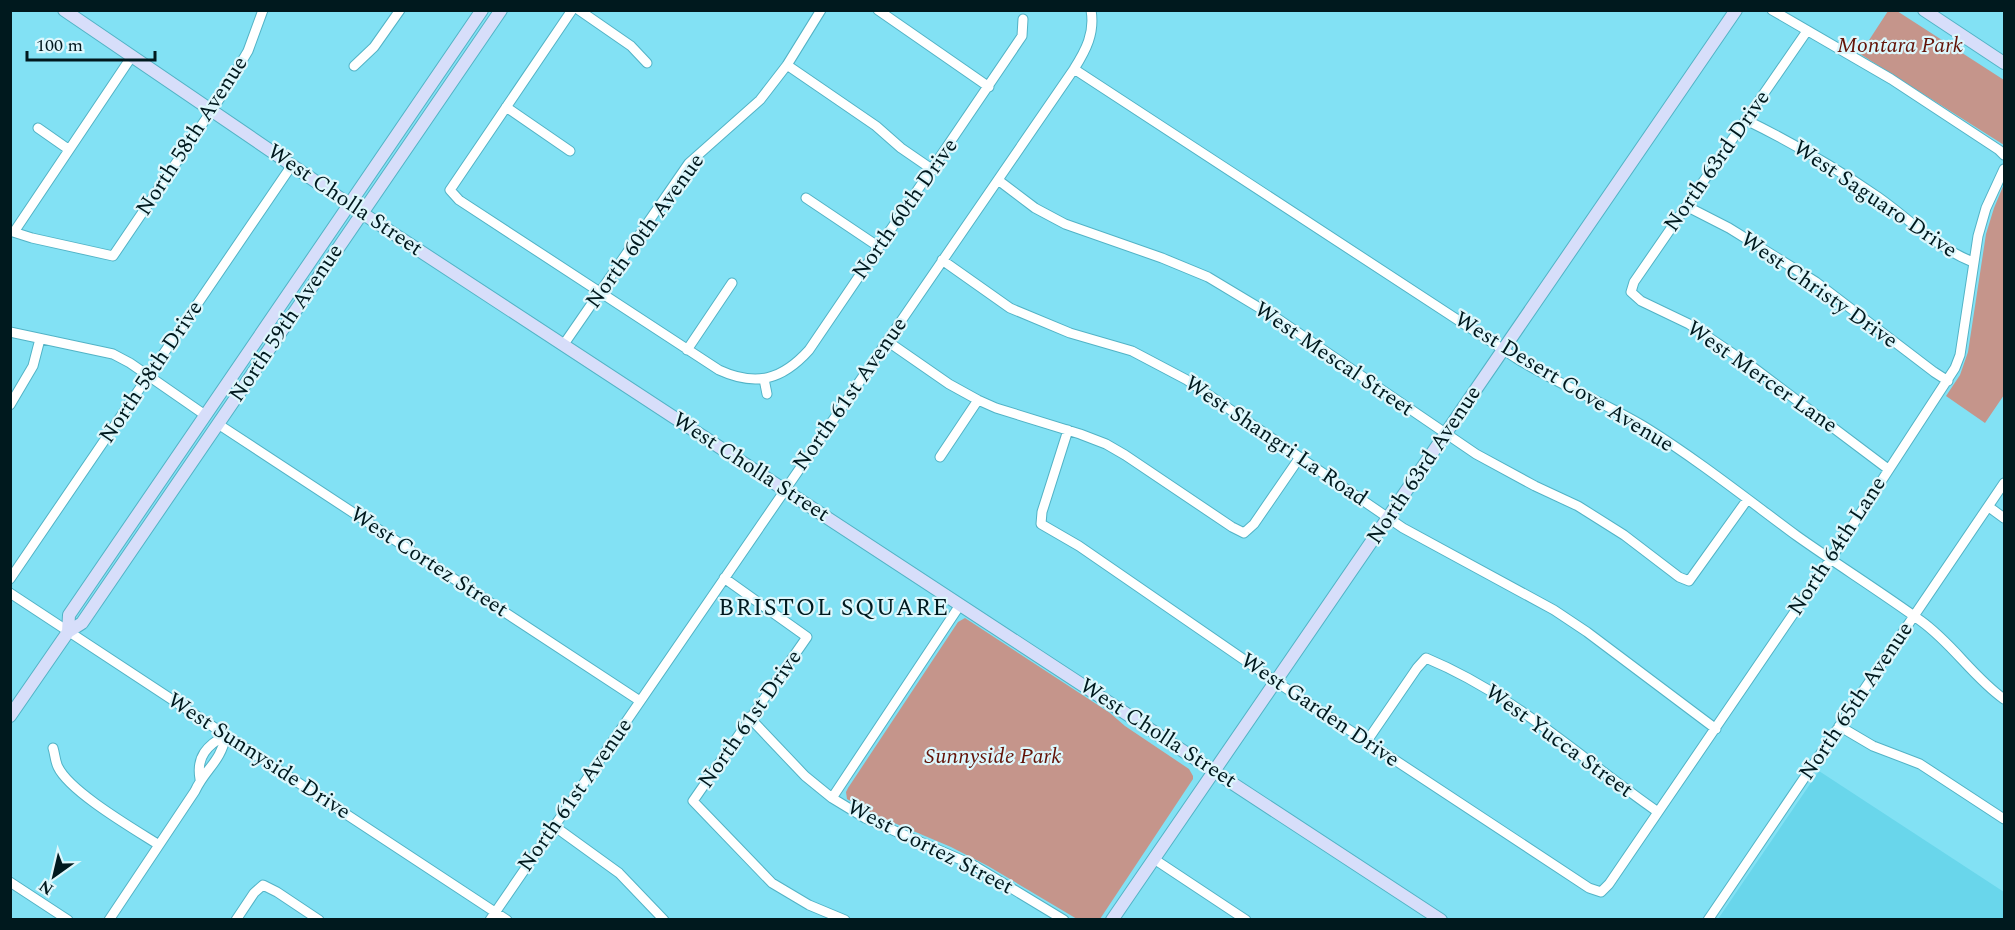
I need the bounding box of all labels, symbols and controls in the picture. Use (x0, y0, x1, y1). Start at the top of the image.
scale bar (27, 24, 154, 62)
park label: Montara Park (1837, 29, 1963, 62)
text: 100 m (36, 32, 83, 59)
street label: North 58th Avenue (128, 49, 256, 223)
street label: North 63rd Drive (1656, 83, 1778, 239)
street label: North 60th Drive (844, 131, 966, 287)
street label: West Saguaro Drive (1786, 132, 1964, 266)
street label: West Cholla Street (260, 135, 430, 265)
street label: North 60th Avenue (577, 146, 713, 316)
street label: West Christy Drive (1733, 223, 1905, 357)
street label: North 59th Avenue (221, 237, 351, 409)
street label: West Mescal Street (1247, 293, 1421, 425)
street label: North 58th Drive (91, 294, 211, 450)
street label: West Desert Cove Avenue (1448, 303, 1680, 461)
street label: North 61st Avenue (784, 310, 916, 478)
street label: West Mercer Lane (1679, 312, 1845, 442)
street label: West Shangri La Road (1178, 367, 1374, 515)
street label: North 63rd Avenue (1358, 379, 1490, 551)
street label: West Cholla Street (666, 404, 836, 530)
street label: North 64th Lane (1779, 470, 1895, 622)
street label: West Cortez Street (343, 498, 515, 626)
district label: BRISTOL SQUARE (718, 590, 950, 626)
street label: North 65th Avenue (1791, 615, 1921, 787)
street label: North 61st Drive (690, 643, 810, 795)
street label: West Garden Drive (1234, 644, 1406, 776)
street label: West Cholla Street (1073, 670, 1243, 796)
street label: West Yucca Street (1478, 676, 1640, 806)
street label: West Sunnyside Drive (161, 684, 357, 828)
street label: North 61st Avenue (509, 711, 641, 879)
park label: Sunnyside Park (925, 740, 1061, 773)
street label: West Cortez Street (841, 791, 1019, 903)
north arrow (24, 846, 84, 906)
text: N (34, 874, 58, 901)

